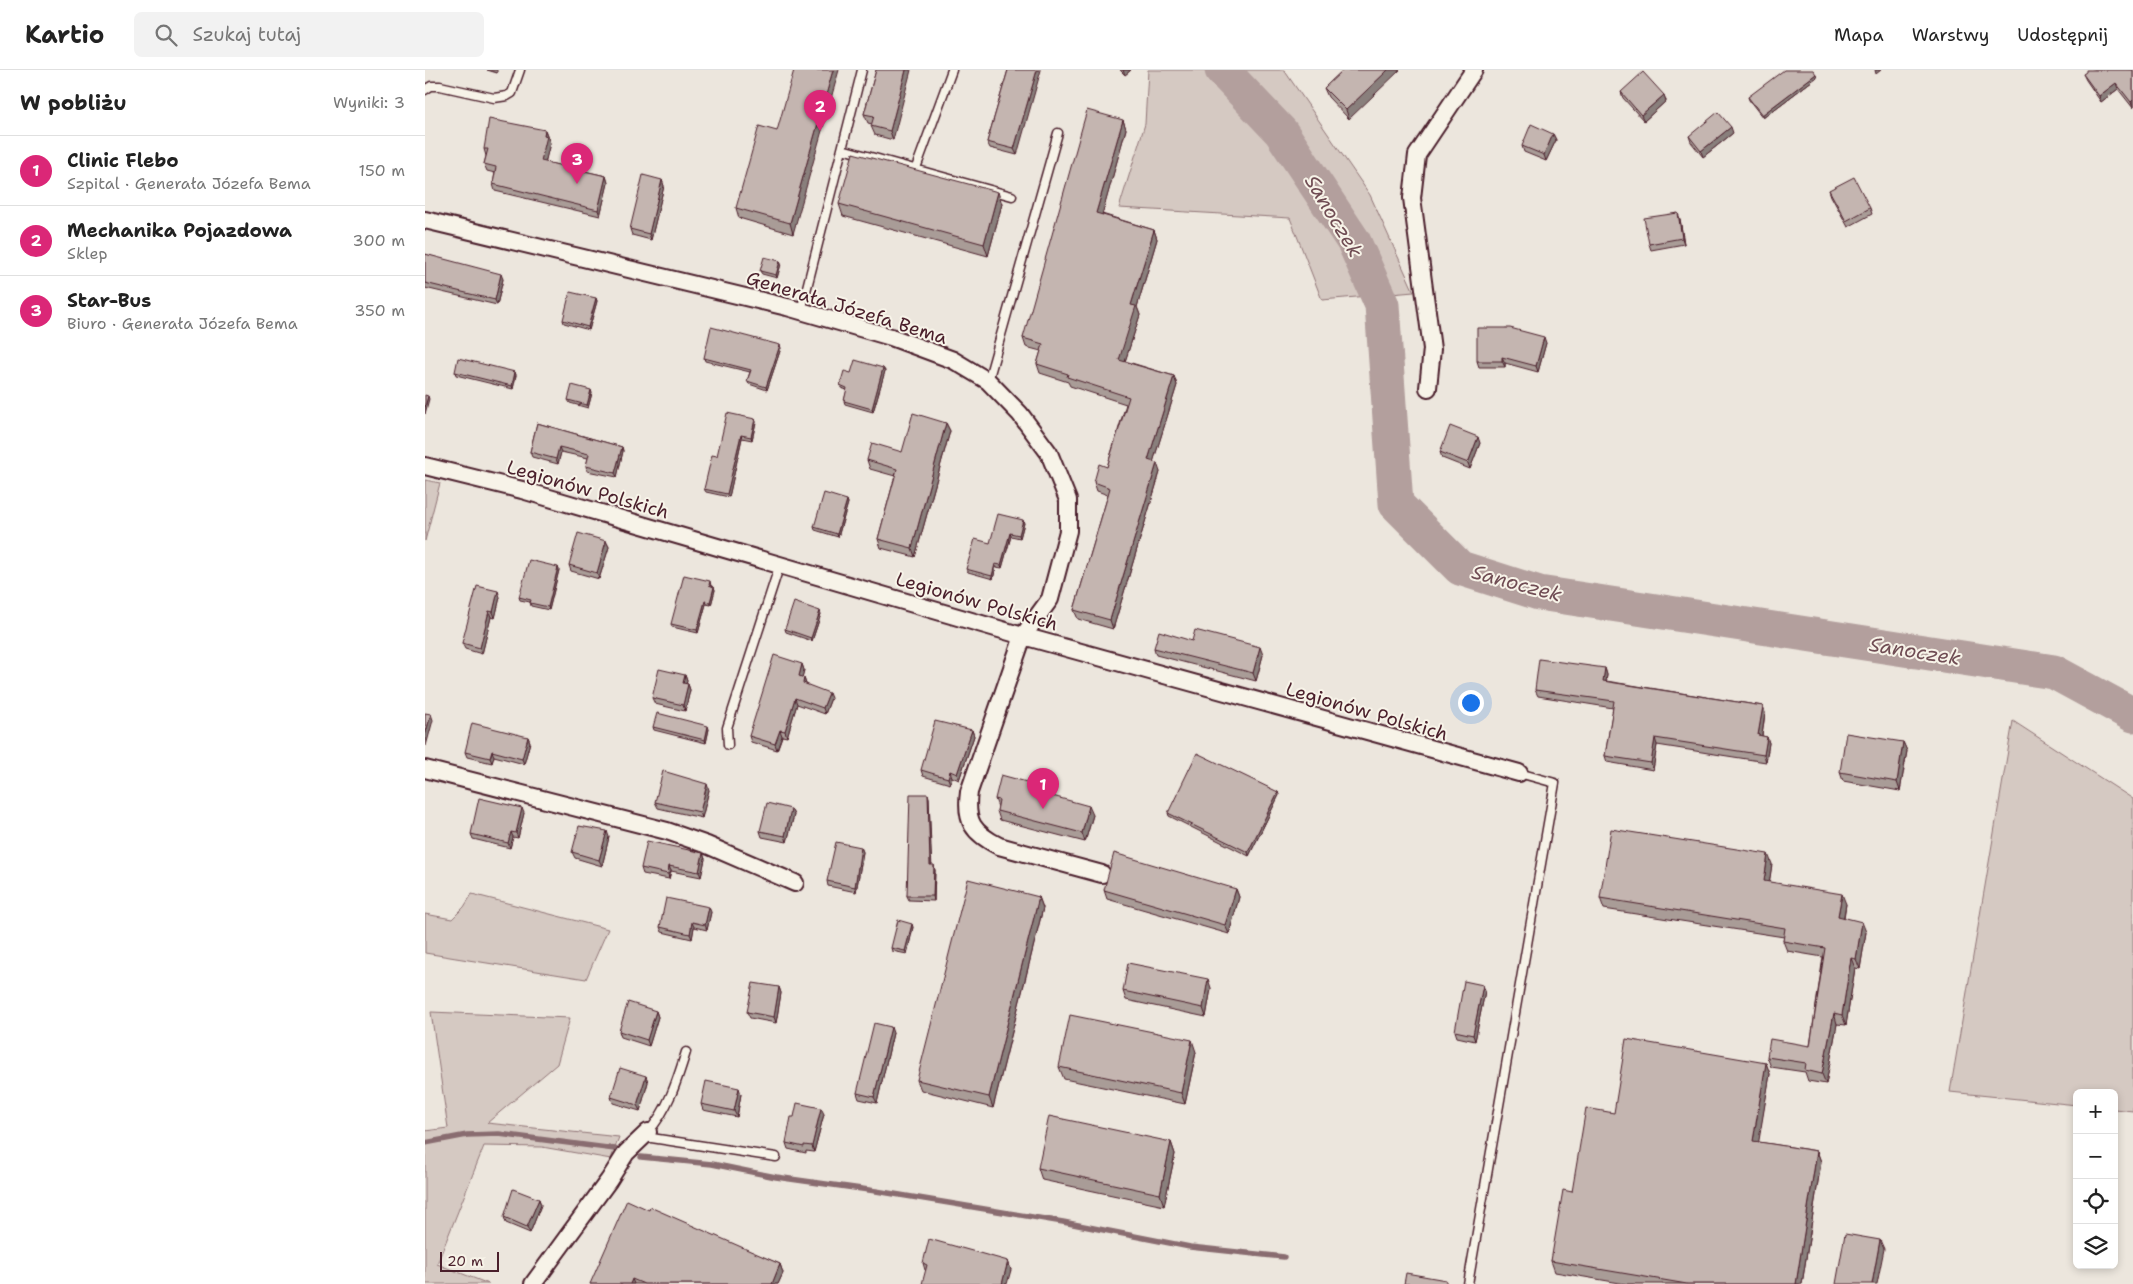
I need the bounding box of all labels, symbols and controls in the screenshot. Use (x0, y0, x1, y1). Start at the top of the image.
search box (134, 12, 484, 57)
text: Kartio (25, 19, 104, 51)
icon: search (152, 21, 180, 49)
text: Szukaj tutaj (192, 22, 301, 47)
text: Mapa (1834, 23, 1884, 47)
text: Warstwy (1912, 23, 1989, 47)
text: Udostępnij (2017, 23, 2108, 47)
text: W pobliżu (20, 89, 127, 117)
pin: 2 (804, 90, 836, 131)
text: Wyniki: 3 (333, 92, 405, 113)
pin: 3 (561, 143, 593, 184)
text: Clinic Flebo (67, 148, 179, 173)
text: 1 (32, 160, 40, 181)
text: 150 m (358, 160, 405, 181)
water label: Sanoczek (1299, 170, 1369, 263)
text: Szpital · Generała Józefa Bema (67, 173, 311, 194)
text: Mechanika Pojazdowa (67, 218, 292, 243)
text: 2 (30, 230, 42, 251)
text: 300 m (353, 230, 405, 251)
text: Sklep (67, 243, 107, 264)
street label: Generała Józefa Bema (743, 265, 951, 350)
text: Star-Bus (67, 288, 151, 313)
text: 3 (30, 300, 42, 321)
text: 350 m (354, 300, 405, 321)
text: Biuro · Generała Józefa Bema (67, 313, 298, 334)
street label: Legionów Polskich (504, 454, 672, 525)
water label: Sanoczek (1469, 559, 1565, 608)
street label: Legionów Polskich (893, 566, 1061, 637)
water label: Sanoczek (1868, 631, 1963, 671)
street label: Legionów Polskich (1283, 676, 1451, 747)
your location (1458, 690, 1484, 716)
pin: 1 (1027, 768, 1059, 809)
map controls (2073, 1089, 2118, 1269)
button: + (2073, 1089, 2118, 1134)
button: − (2073, 1134, 2118, 1179)
button: locate (2073, 1179, 2118, 1224)
button: layers (2073, 1224, 2118, 1269)
scale bar (440, 1249, 499, 1272)
text: 20 m (447, 1252, 483, 1270)

